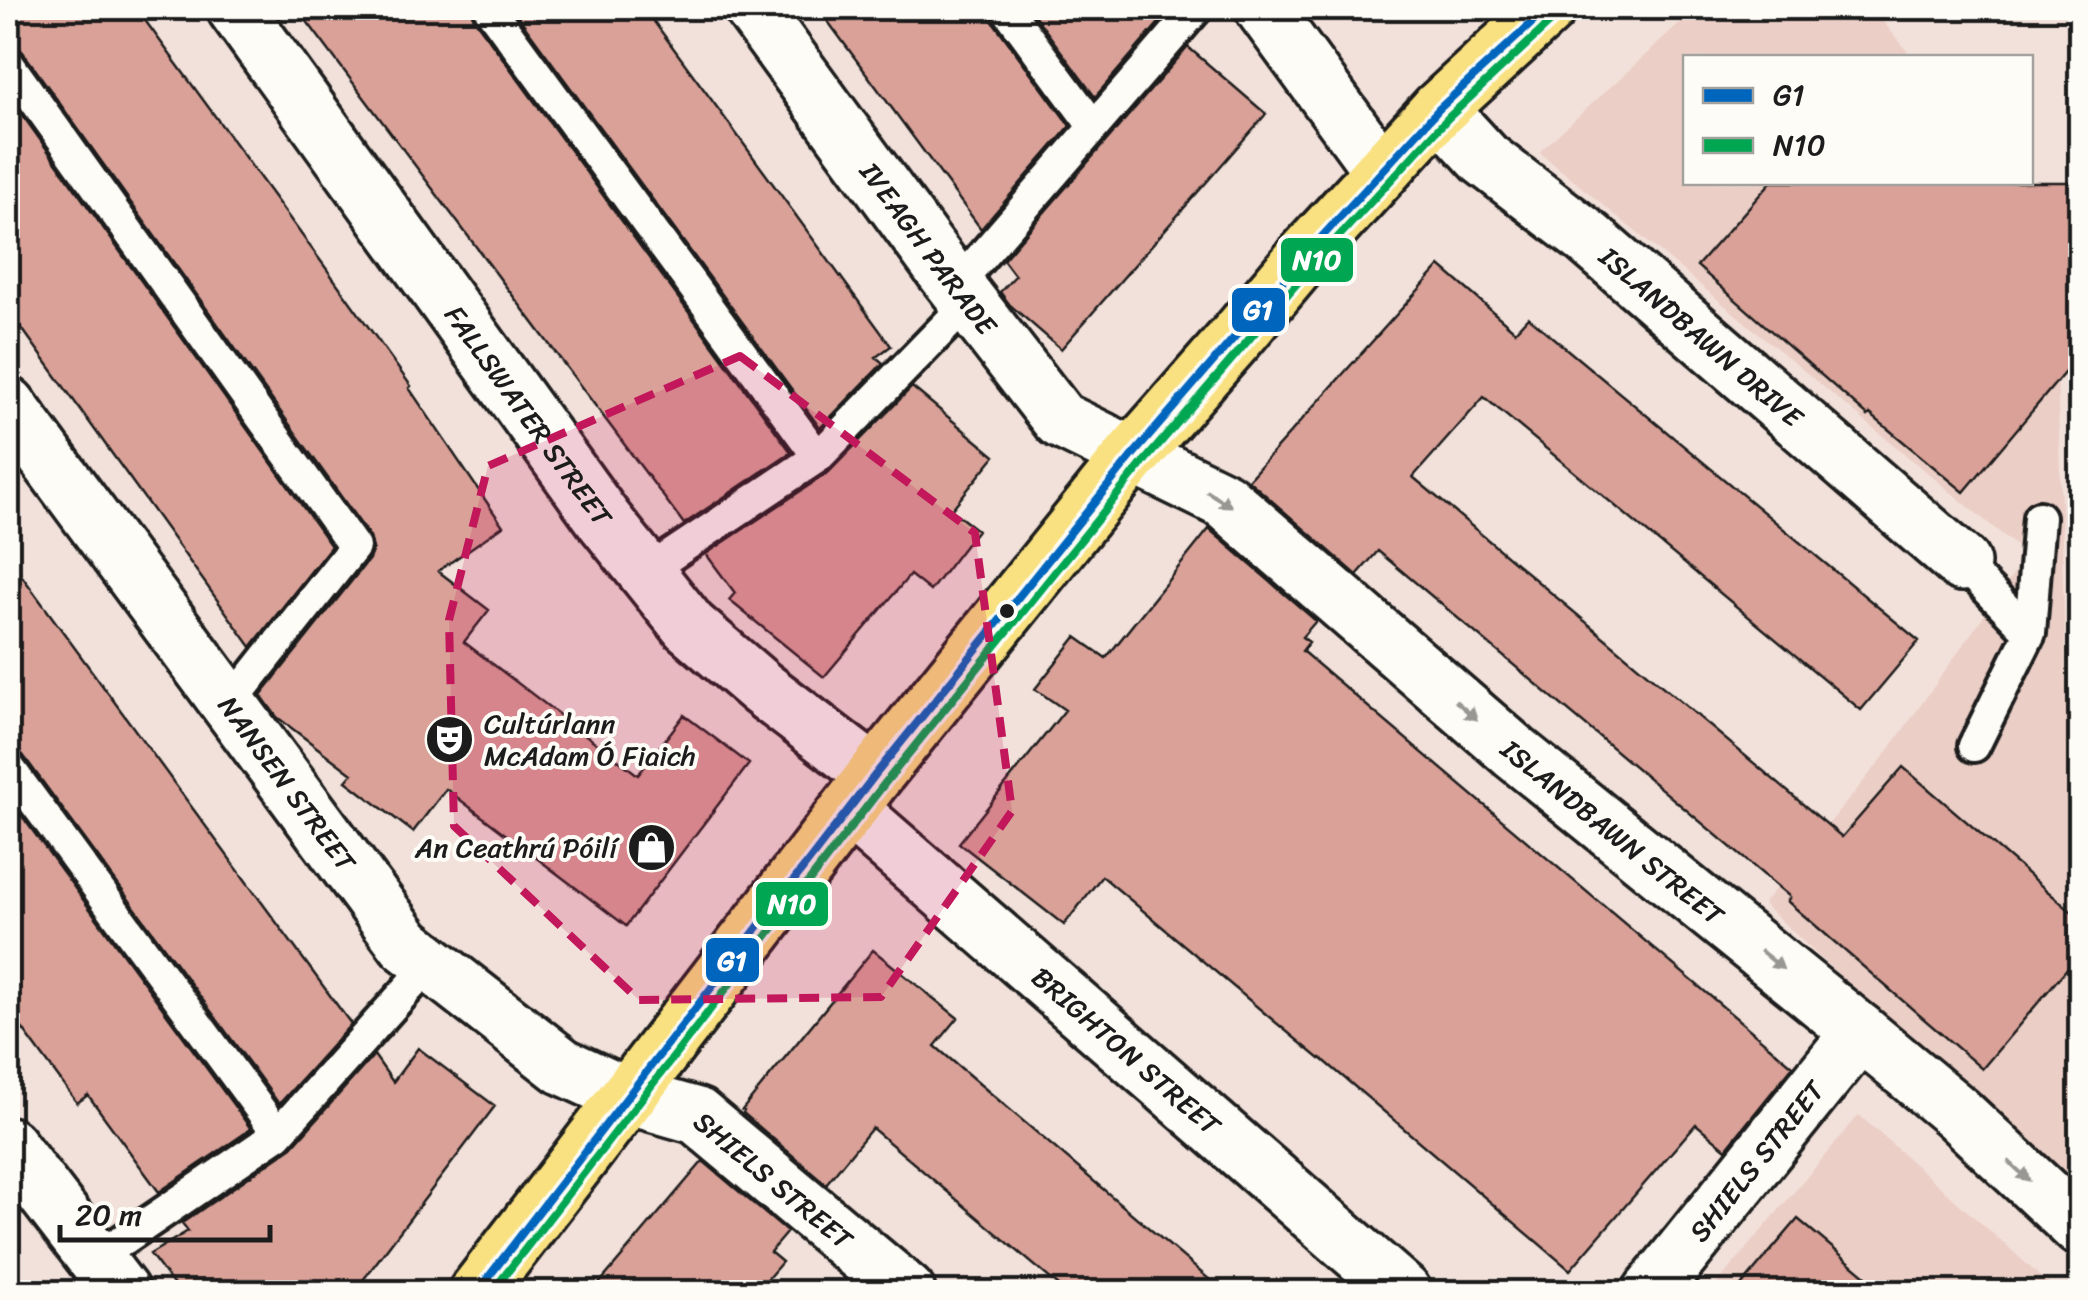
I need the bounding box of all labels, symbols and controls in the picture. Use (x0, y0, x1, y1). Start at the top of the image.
legend (1683, 55, 2033, 185)
text: G1 (1773, 68, 1805, 122)
text: N10 (1773, 118, 1826, 172)
street label: IVEAGH PARADE (846, 150, 1010, 347)
street label: ISLANDBAWN DRIVE (1587, 233, 1816, 441)
text: N10 (1291, 235, 1342, 284)
line badge: N10 (1279, 236, 1355, 284)
text: G1 (1243, 285, 1273, 334)
line badge: G1 (1230, 286, 1287, 334)
street label: FALLSWATER STREET (431, 294, 626, 538)
one-way arrow (1205, 490, 1233, 508)
unlabelled marker (997, 601, 1017, 621)
street label: NANSEN STREET (205, 685, 370, 884)
place label: Cultúrlann McAdam Ó Fiaich (484, 699, 696, 780)
one-way arrow (1453, 699, 1478, 721)
theatre icon: Cultúrlann McAdam Ó Fiaich (423, 713, 475, 765)
street label: ISLANDBAWN STREET (1488, 726, 1737, 939)
shop icon: An Ceathrú Póilí (626, 821, 678, 873)
place label: An Ceathrú Póilí (414, 823, 620, 872)
text: N10 (766, 879, 817, 928)
line badge: N10 (754, 880, 830, 928)
line badge: G1 (704, 936, 761, 984)
text: G1 (717, 936, 747, 985)
one-way arrow (1759, 949, 1784, 970)
street label: BRIGHTON STREET (1020, 954, 1233, 1149)
street label: SHIELS STREET (1676, 1068, 1839, 1253)
street label: SHIELS STREET (682, 1098, 866, 1264)
one-way arrow (2007, 1159, 2031, 1182)
scale bar (60, 1180, 270, 1242)
text: 20 m (75, 1188, 142, 1242)

